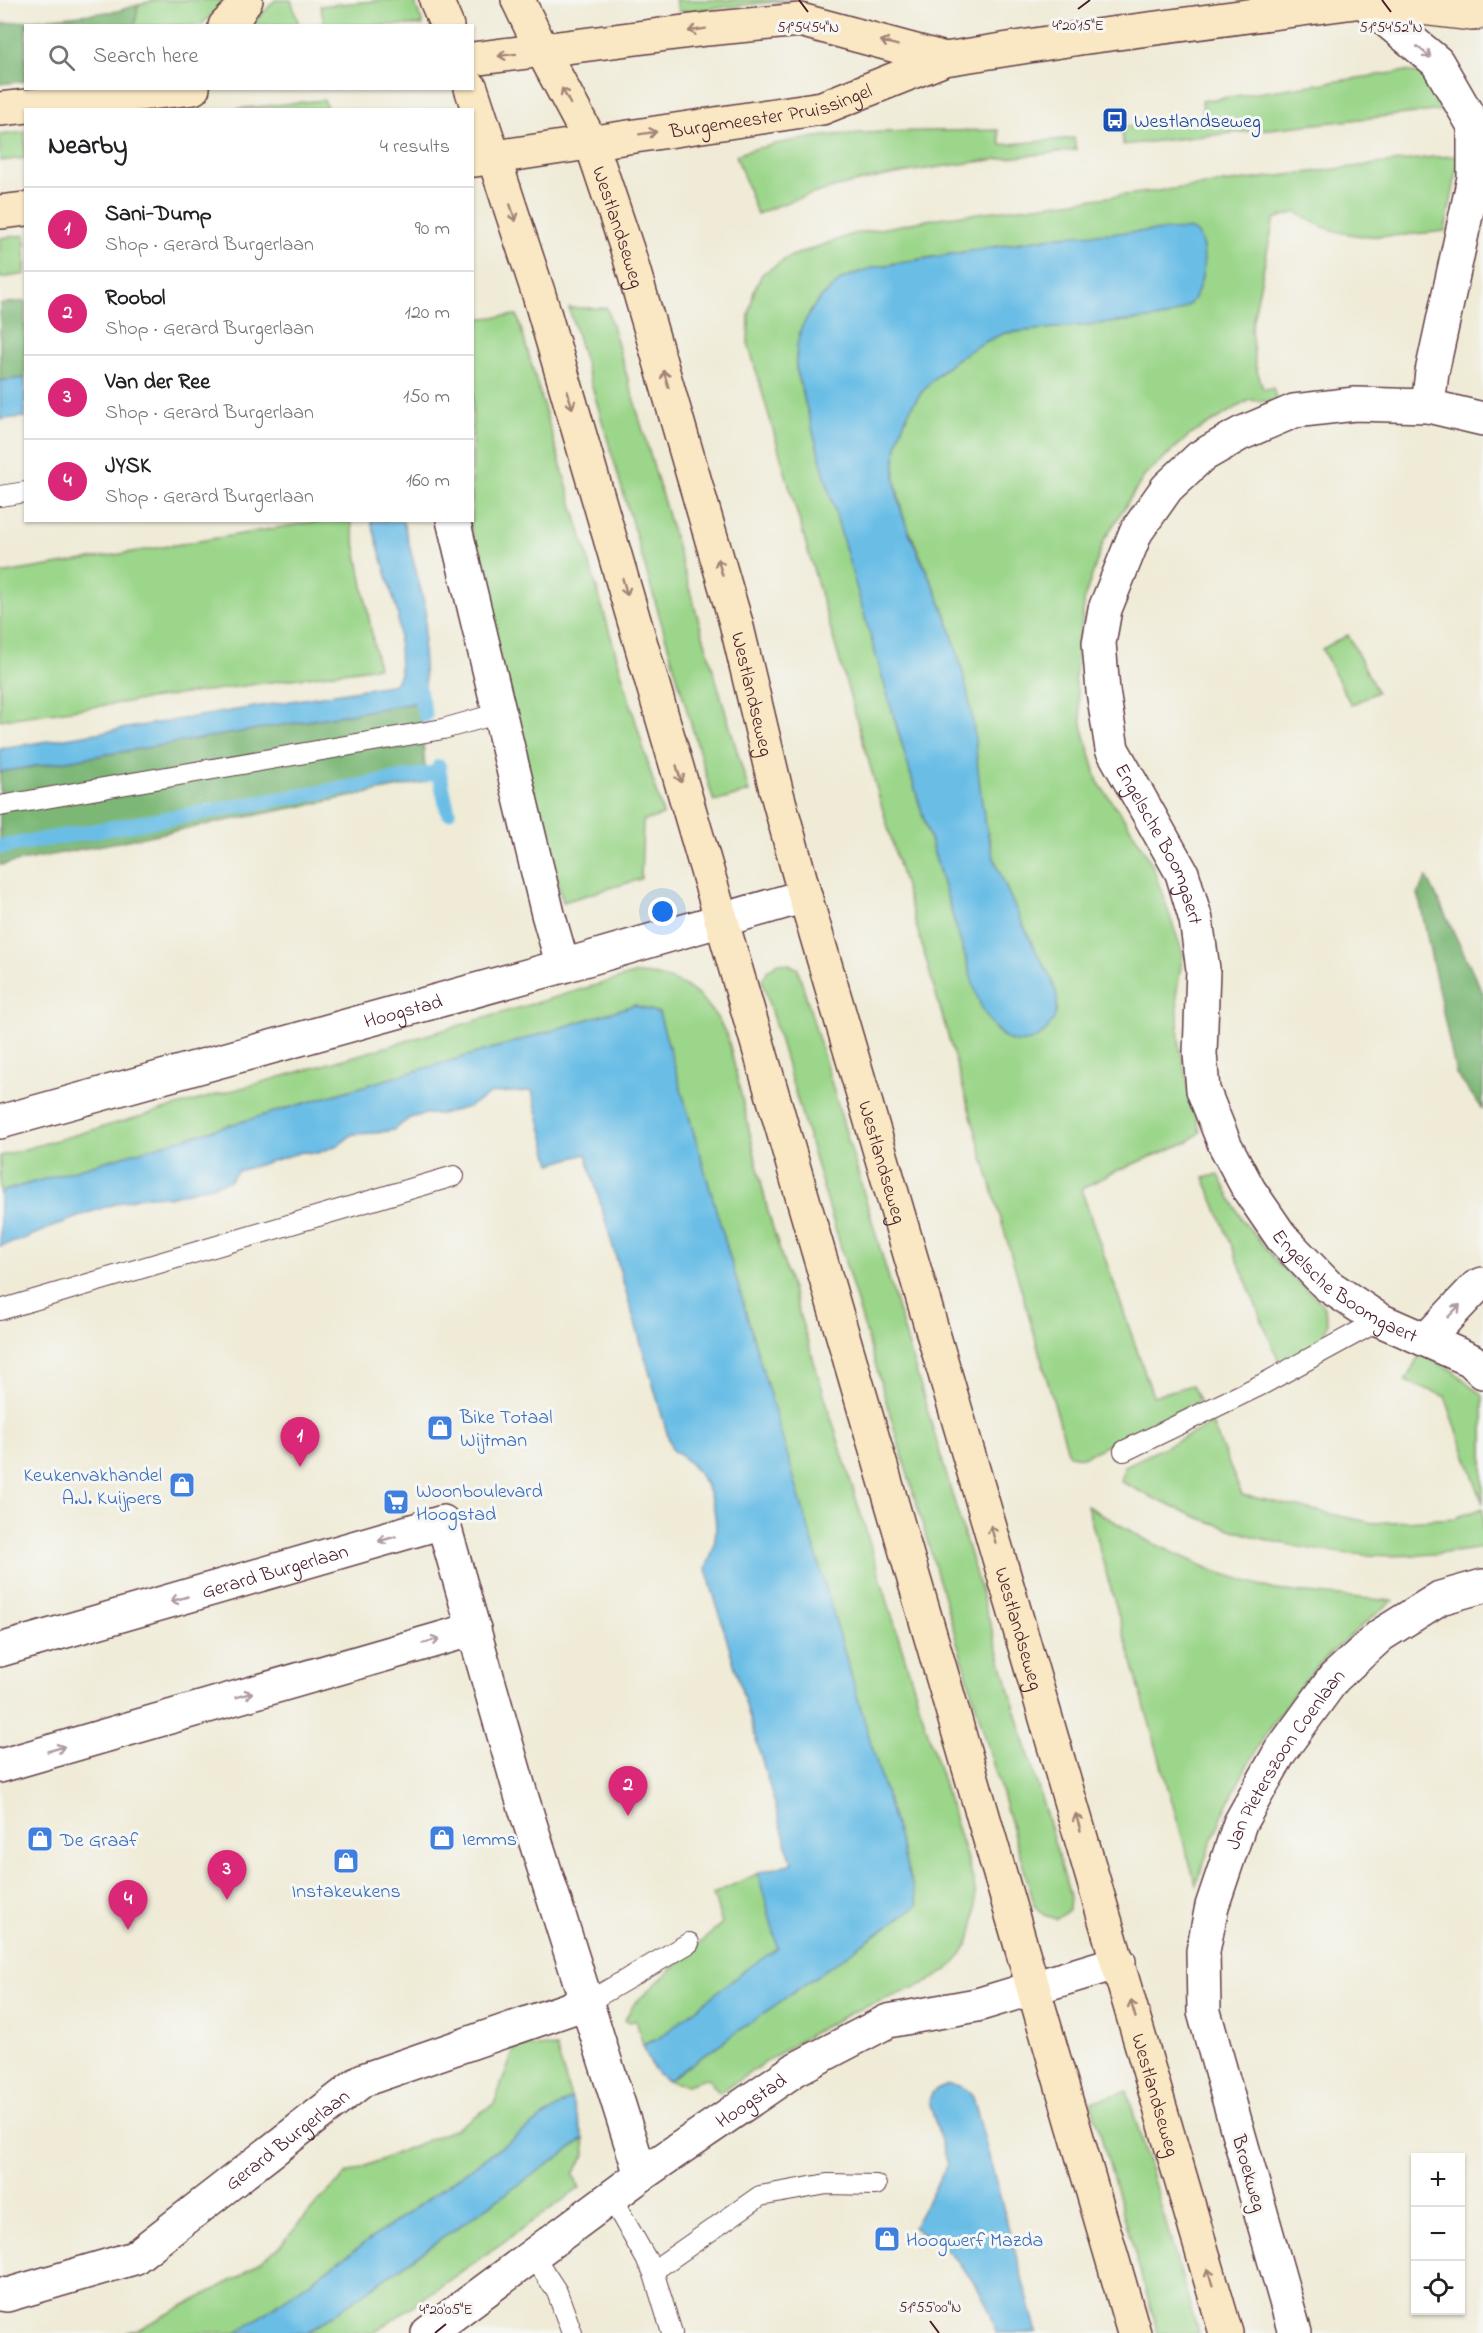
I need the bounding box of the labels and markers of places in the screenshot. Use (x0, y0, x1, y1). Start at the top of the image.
bus stop icon: Westlandseweg (1100, 105, 1130, 135)
place label: Westlandseweg (1134, 108, 1261, 138)
place label: Bike Totaal Wijtman (459, 1404, 553, 1456)
shop icon: Bike Totaal Wijtman (425, 1413, 455, 1443)
pin: 1 (280, 1418, 320, 1467)
place label: Keukenvakhandel A.J. Kuijpers (23, 1462, 162, 1514)
shop icon: Keukenvakhandel A.J. Kuijpers (167, 1470, 197, 1500)
place label: Woonboulevard Hoogstad (416, 1478, 543, 1531)
supermarket icon: Woonboulevard Hoogstad (381, 1487, 411, 1517)
pin: 2 (608, 1766, 648, 1816)
shop icon: Iemms (427, 1823, 457, 1853)
shop icon: De Graaf (25, 1824, 55, 1854)
place label: Iemms (462, 1826, 517, 1855)
place label: De Graaf (59, 1827, 139, 1856)
shop icon: Instakeukens (331, 1846, 361, 1876)
pin: 3 (208, 1850, 246, 1900)
place label: Instakeukens (291, 1878, 401, 1907)
pin: 4 (108, 1880, 148, 1930)
shop icon: Hoogwerf Mazda (872, 2224, 902, 2254)
place label: Hoogwerf Mazda (906, 2227, 1043, 2257)

